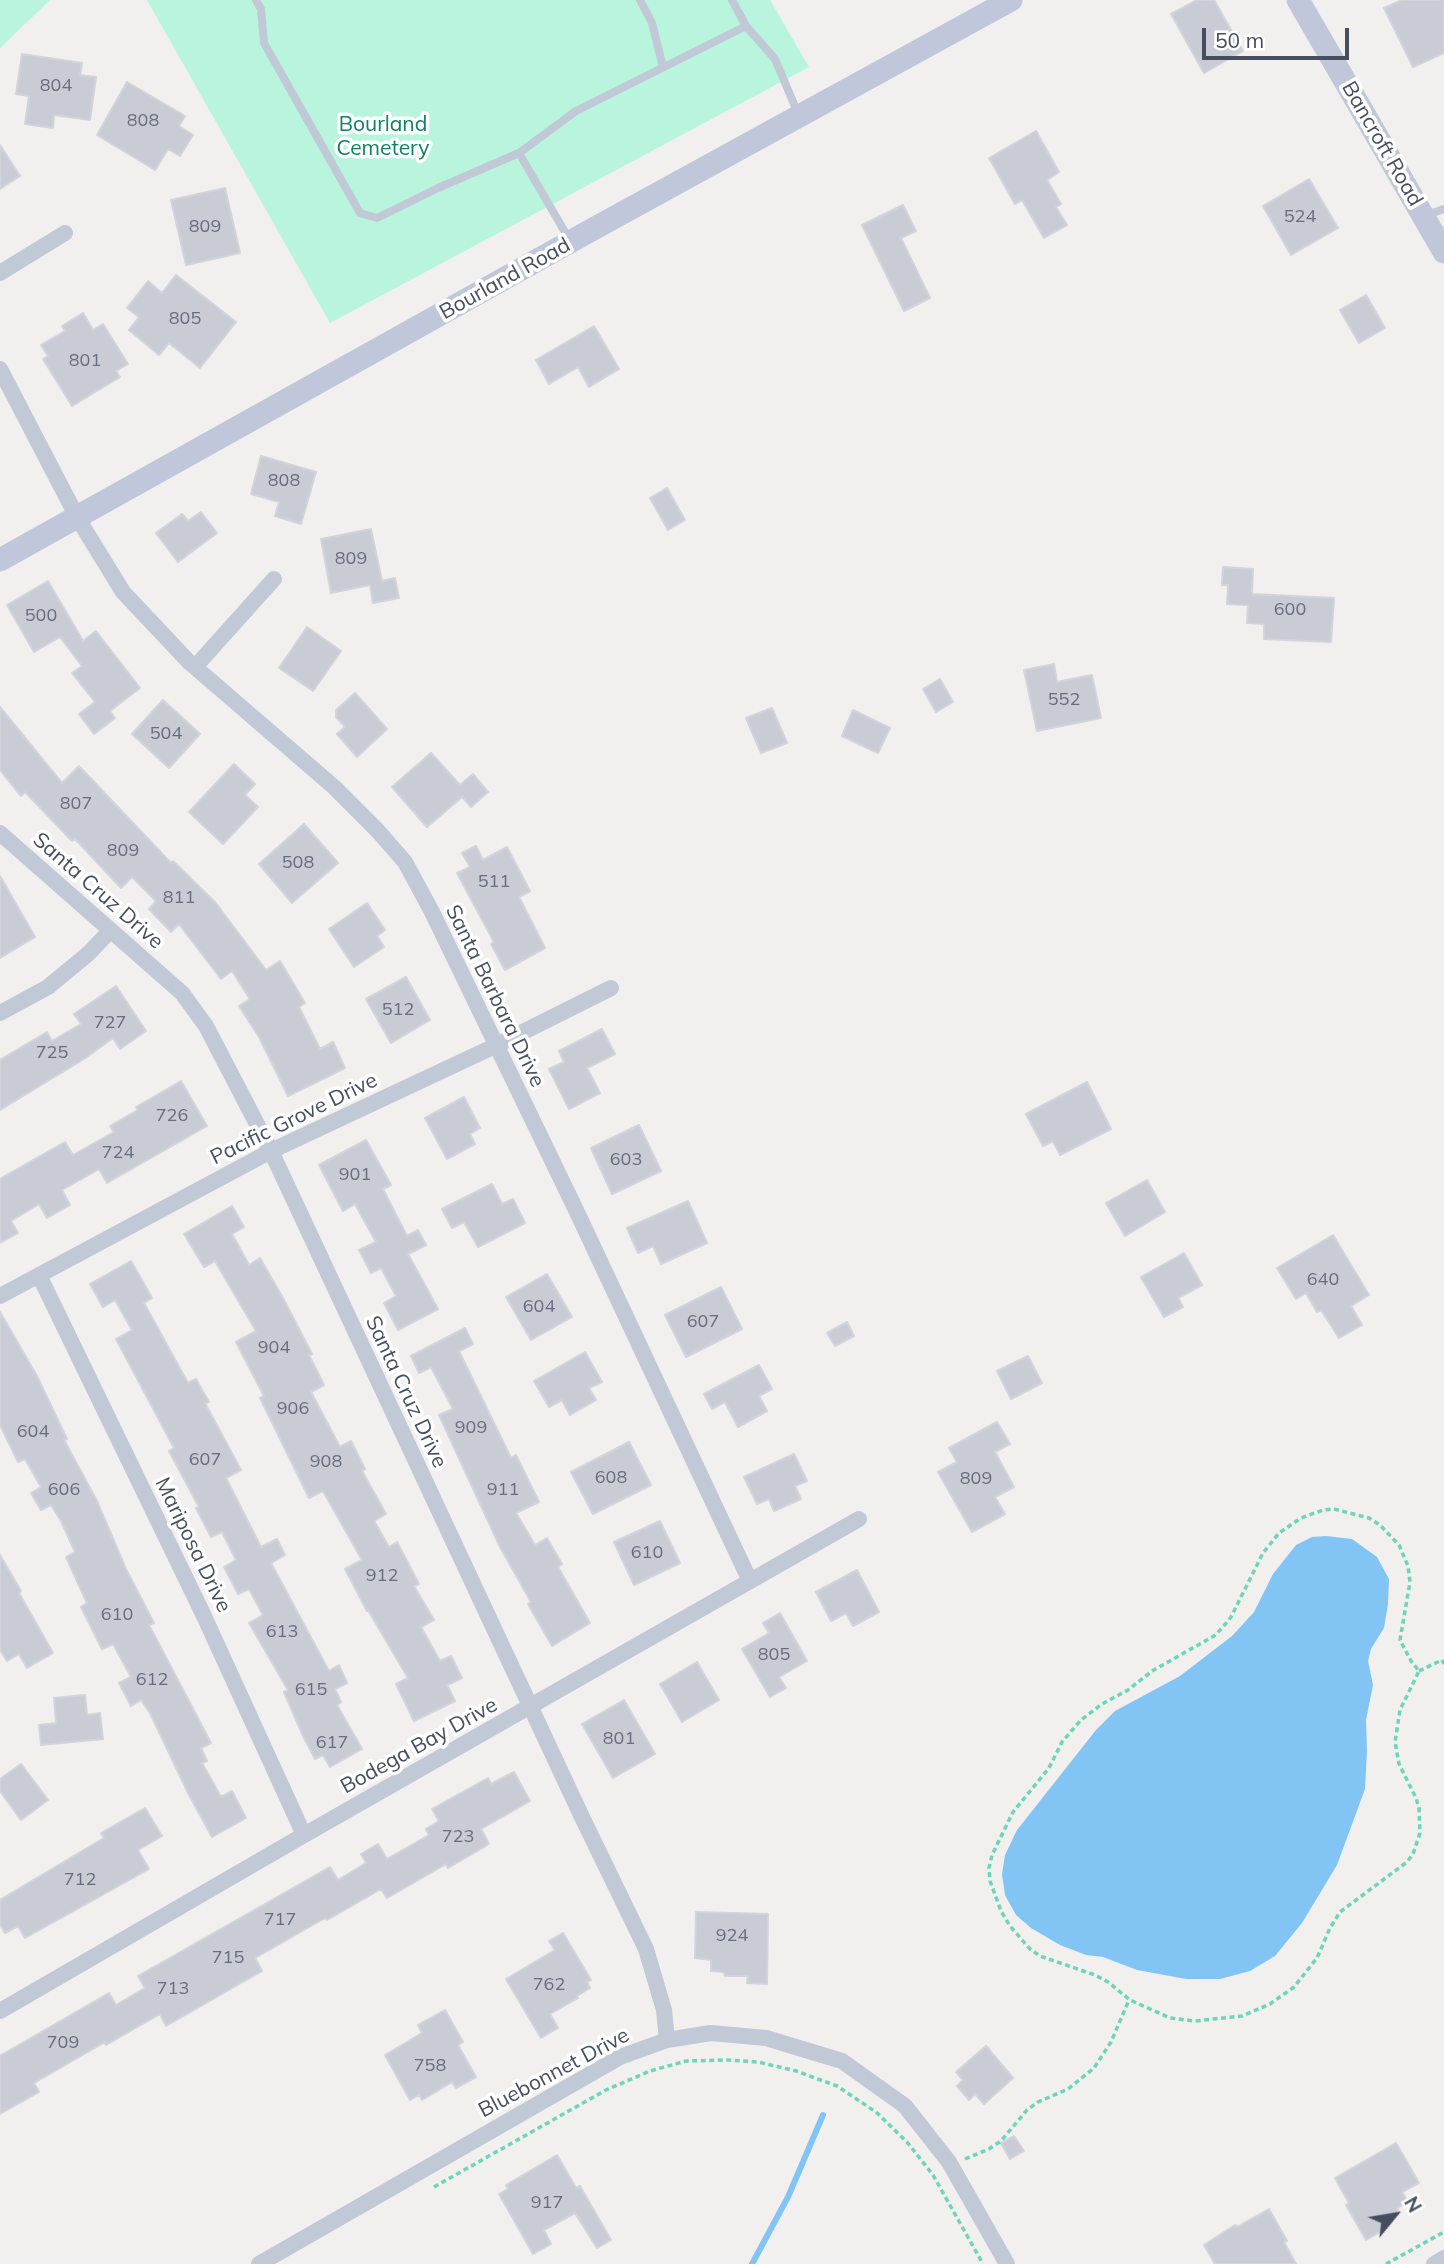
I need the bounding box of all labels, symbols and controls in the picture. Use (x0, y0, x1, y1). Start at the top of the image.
scale bar (1206, 14, 1353, 58)
text: 50 m (1215, 27, 1264, 53)
house number: 804 (40, 75, 72, 97)
street label: Bancroft Road (1336, 77, 1428, 211)
house number: 808 (127, 110, 159, 132)
park label: Bourland Cemetery (337, 112, 429, 162)
house number: 524 (1284, 206, 1316, 228)
house number: 809 (189, 216, 221, 238)
street label: Bourland Road (435, 233, 575, 325)
house number: 805 (169, 308, 201, 330)
house number: 801 (69, 350, 101, 372)
house number: 808 (268, 470, 300, 492)
house number: 809 (335, 548, 367, 570)
house number: 600 (1274, 599, 1306, 621)
house number: 500 (25, 605, 57, 627)
house number: 552 (1048, 689, 1080, 711)
house number: 504 (150, 723, 182, 745)
house number: 807 (60, 793, 92, 815)
street label: Santa Cruz Drive (28, 827, 168, 955)
house number: 809 (107, 840, 139, 862)
house number: 508 (282, 852, 314, 874)
house number: 511 (478, 871, 510, 893)
house number: 811 (163, 887, 195, 909)
street label: Santa Barbara Drive (440, 901, 550, 1091)
house number: 512 (382, 999, 414, 1021)
house number: 727 (94, 1012, 126, 1034)
house number: 725 (36, 1042, 68, 1064)
street label: Pacific Grove Drive (207, 1068, 381, 1170)
house number: 726 (156, 1105, 188, 1127)
house number: 724 (102, 1142, 134, 1164)
house number: 603 (610, 1149, 642, 1171)
house number: 901 (339, 1164, 371, 1186)
house number: 640 (1307, 1269, 1339, 1291)
house number: 604 (523, 1296, 555, 1318)
house number: 607 (687, 1311, 719, 1333)
street label: Santa Cruz Drive (360, 1312, 452, 1472)
house number: 904 (258, 1337, 290, 1359)
house number: 906 (277, 1398, 309, 1420)
house number: 909 (455, 1417, 487, 1439)
house number: 604 (17, 1421, 49, 1443)
house number: 607 (189, 1449, 221, 1471)
house number: 908 (310, 1451, 342, 1473)
house number: 608 (595, 1467, 627, 1489)
house number: 809 (960, 1468, 992, 1490)
street label: Mariposa Drive (149, 1473, 237, 1617)
house number: 606 (48, 1479, 80, 1501)
house number: 911 (487, 1479, 519, 1501)
house number: 610 (631, 1542, 663, 1564)
house number: 912 (366, 1565, 398, 1587)
house number: 610 (101, 1604, 133, 1626)
house number: 613 (266, 1621, 298, 1643)
house number: 805 (758, 1644, 790, 1666)
house number: 612 (136, 1669, 168, 1691)
house number: 615 (295, 1679, 327, 1701)
street label: Bodega Bay Drive (336, 1693, 502, 1799)
house number: 801 (603, 1728, 635, 1750)
house number: 617 (316, 1732, 348, 1754)
house number: 723 (442, 1826, 474, 1848)
house number: 712 (64, 1869, 96, 1891)
house number: 717 (264, 1909, 296, 1931)
house number: 924 (716, 1925, 748, 1947)
house number: 715 (212, 1947, 244, 1969)
house number: 762 (533, 1974, 565, 1996)
house number: 713 (157, 1978, 189, 2000)
street label: Bluebonnet Drive (474, 2023, 634, 2123)
house number: 709 (47, 2032, 79, 2054)
house number: 758 (414, 2055, 446, 2077)
north arrow (1360, 2180, 1430, 2250)
house number: 917 (531, 2192, 563, 2214)
text: N (1399, 2192, 1427, 2217)

